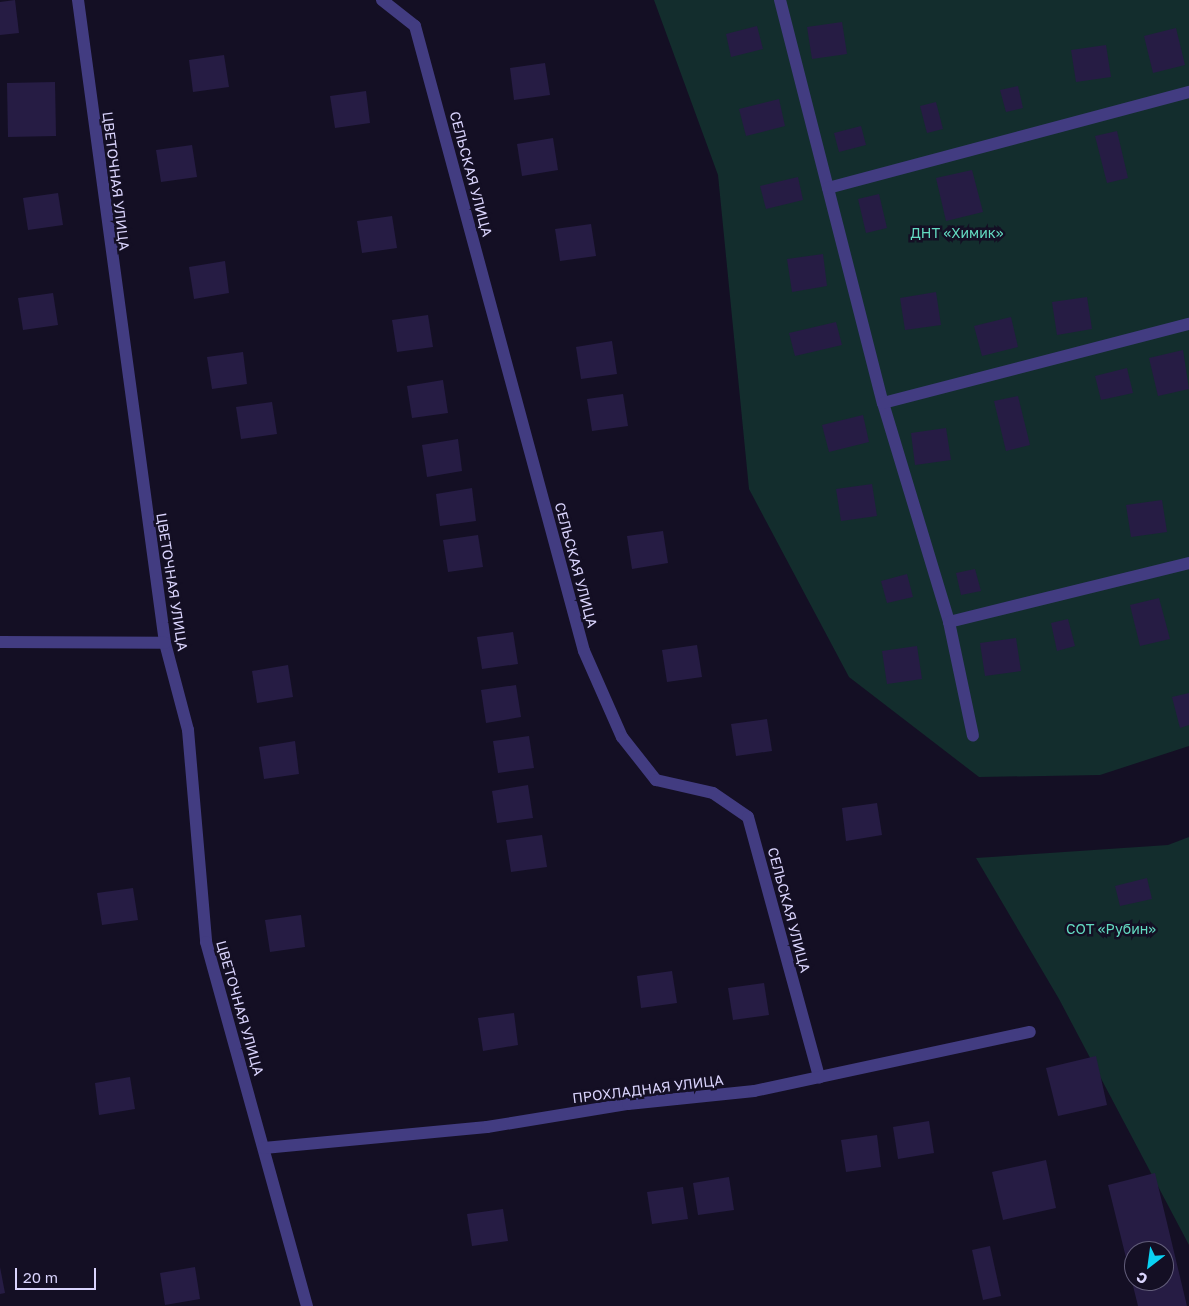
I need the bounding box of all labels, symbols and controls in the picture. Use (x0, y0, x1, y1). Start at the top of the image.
street label: СЕЛЬСКАЯ УЛИЦА (446, 110, 496, 238)
street label: ЦВЕТОЧНАЯ УЛИЦА (99, 111, 133, 251)
park label: ДНТ «Химик» (911, 225, 1003, 241)
street label: СЕЛЬСКАЯ УЛИЦА (551, 501, 601, 629)
street label: ЦВЕТОЧНАЯ УЛИЦА (153, 512, 191, 652)
street label: СЕЛЬСКАЯ УЛИЦА (764, 846, 814, 974)
park label: СОТ «Рубин» (1066, 921, 1156, 937)
street label: ЦВЕТОЧНАЯ УЛИЦА (213, 939, 267, 1077)
street label: ПРОХЛАДНАЯ УЛИЦА (571, 1071, 725, 1107)
north arrow (1124, 1241, 1174, 1291)
scale bar (18, 1258, 99, 1290)
text: 20 m (23, 1268, 58, 1286)
text: С (1133, 1269, 1150, 1288)

